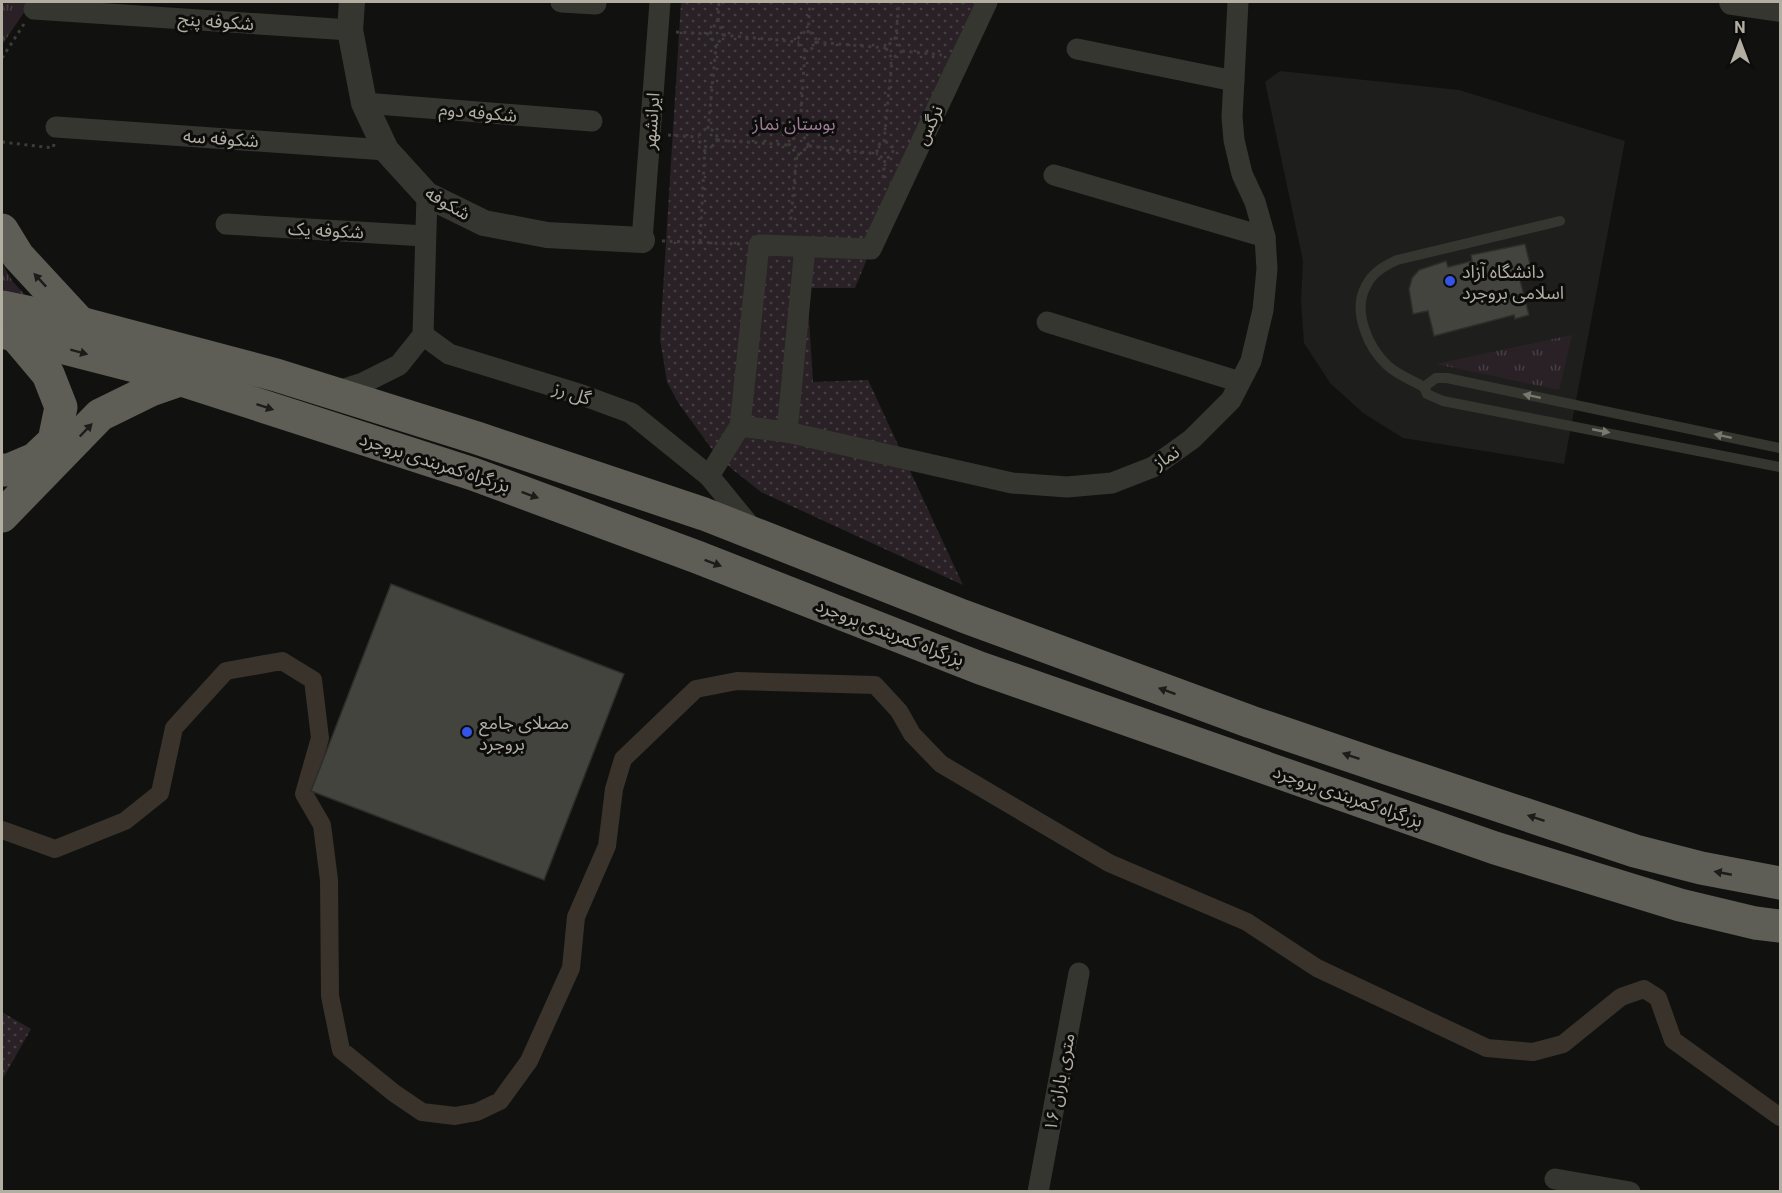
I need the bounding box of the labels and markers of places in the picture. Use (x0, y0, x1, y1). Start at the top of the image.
place label: دانشگاه آزاد اسلامی بروجرد (1462, 261, 1564, 304)
marker: دانشگاه آزاد اسلامی بروجرد (1443, 274, 1457, 288)
place label: مصلای جامع بروجرد (479, 712, 569, 755)
marker: مصلای جامع بروجرد (460, 725, 474, 739)

